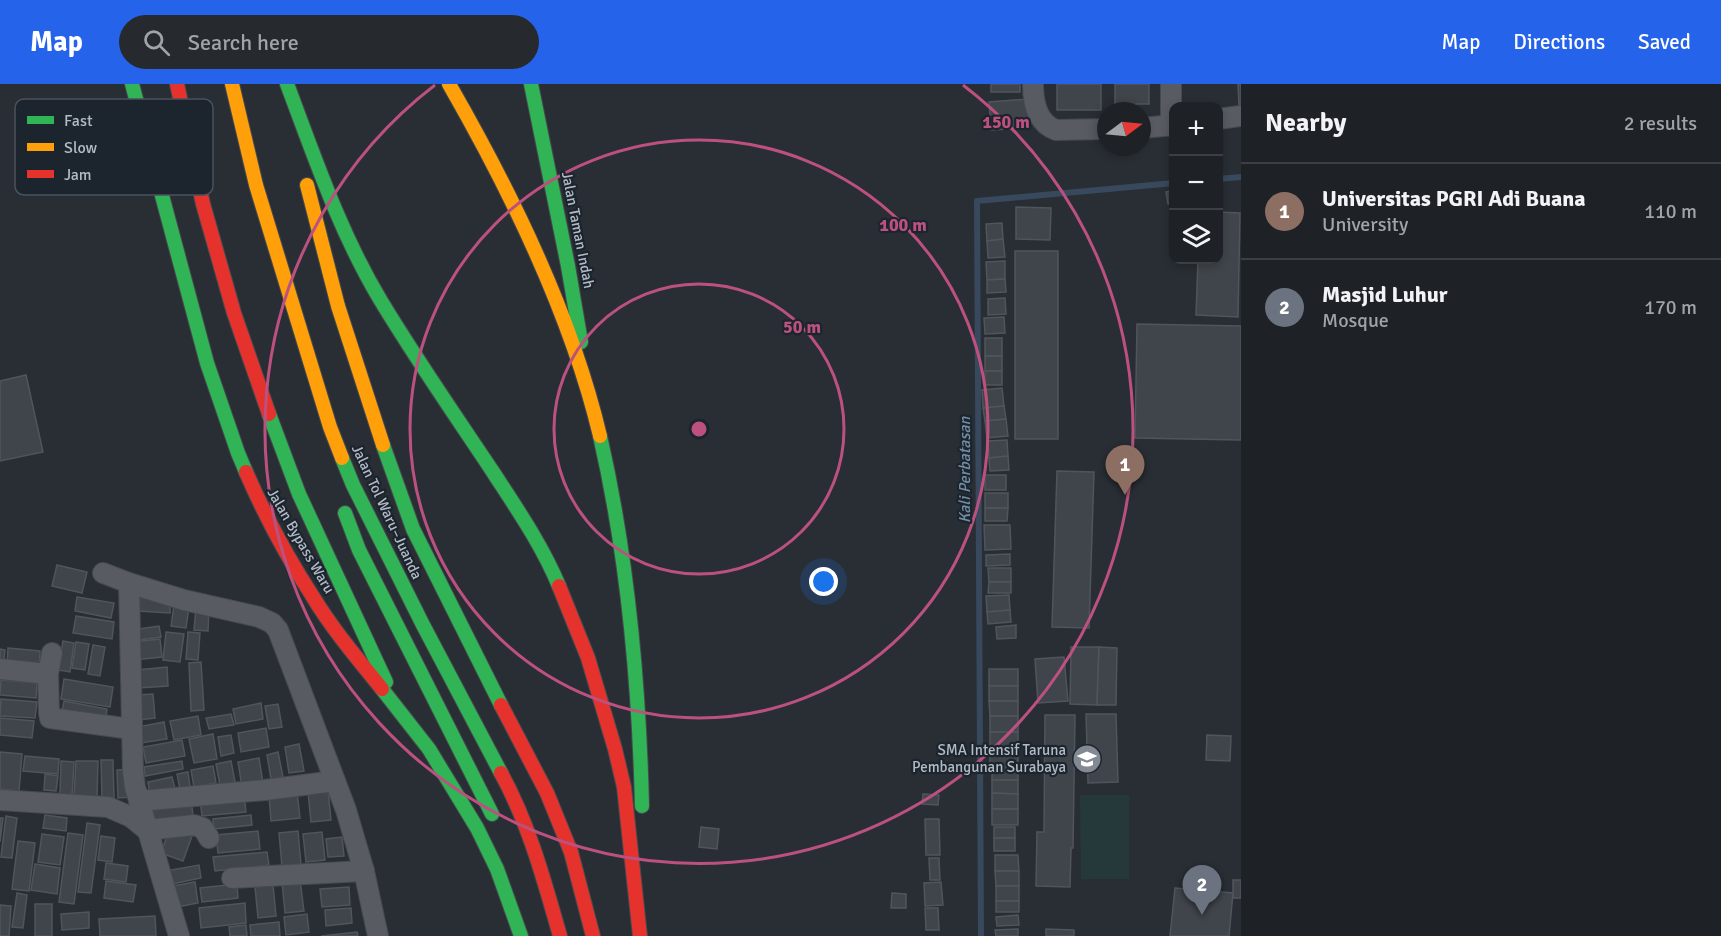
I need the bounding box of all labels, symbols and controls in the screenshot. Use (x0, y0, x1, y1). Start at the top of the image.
search box (119, 15, 539, 69)
text: Map (30, 25, 83, 59)
icon: search (140, 26, 173, 59)
text: Search here (188, 29, 299, 56)
text: Map (1442, 29, 1480, 55)
text: Directions (1513, 29, 1605, 55)
text: Saved (1638, 29, 1691, 55)
legend (15, 99, 213, 195)
north arrow (1097, 102, 1151, 156)
map controls (1169, 102, 1223, 264)
button: + (1169, 102, 1223, 156)
text: Nearby (1265, 107, 1346, 139)
text: Fast (64, 111, 93, 131)
text: 150 m (982, 111, 1030, 133)
text: 2 results (1624, 111, 1697, 136)
text: Slow (64, 138, 98, 158)
button: − (1169, 156, 1223, 210)
text: Jam (64, 165, 92, 185)
street label: Jalan Taman Indah (558, 170, 598, 290)
text: Universitas PGRI Adi Buana (1322, 185, 1586, 212)
text: 1 (1279, 199, 1290, 224)
text: 110 m (1644, 199, 1697, 224)
button: layers (1169, 210, 1223, 264)
text: University (1322, 212, 1408, 237)
text: 100 m (879, 214, 927, 236)
text: Masjid Luhur (1322, 281, 1448, 308)
text: 2 (1279, 295, 1290, 320)
text: 170 m (1644, 295, 1697, 320)
text: Mosque (1322, 308, 1389, 333)
text: 50 m (783, 316, 821, 338)
water label: Kali Perbatasan (955, 415, 975, 523)
centre of rings (689, 419, 709, 439)
street label: Jalan Tol Waru–Juanda (348, 442, 426, 582)
pin: 1 (1106, 446, 1144, 495)
street label: Jalan Bypass Waru (263, 485, 339, 597)
your location (809, 567, 838, 596)
place label: SMA Intensif Taruna Pembangunan Surabaya (912, 741, 1066, 776)
school or university icon: SMA Intensif Taruna Pembangunan Surabaya (1071, 743, 1103, 775)
pin: 2 (1182, 866, 1222, 915)

